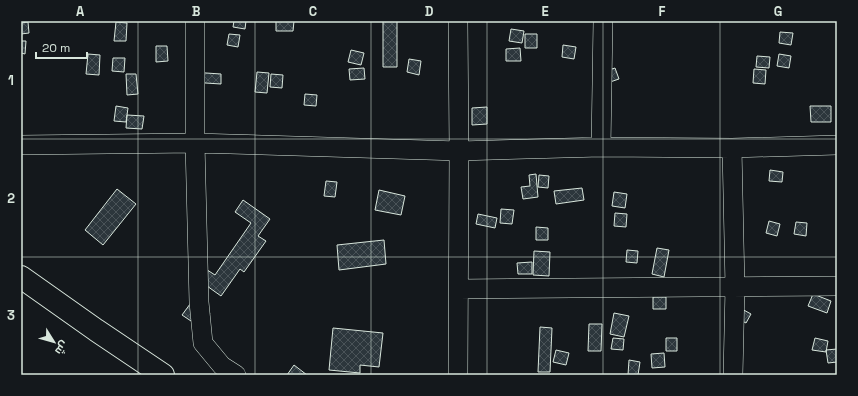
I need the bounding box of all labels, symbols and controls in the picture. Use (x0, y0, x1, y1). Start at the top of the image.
text: A (76, 3, 85, 20)
text: B (192, 3, 201, 20)
text: C (309, 3, 317, 20)
text: D (425, 3, 434, 20)
text: E (541, 3, 549, 20)
text: F (659, 3, 666, 20)
text: G (774, 3, 782, 20)
scale bar (36, 34, 87, 60)
text: 20 m (42, 40, 70, 56)
text: 1 (8, 72, 14, 89)
text: 2 (7, 190, 15, 207)
text: 3 (7, 307, 15, 324)
north arrow (34, 322, 74, 362)
text: ش (52, 338, 72, 358)

